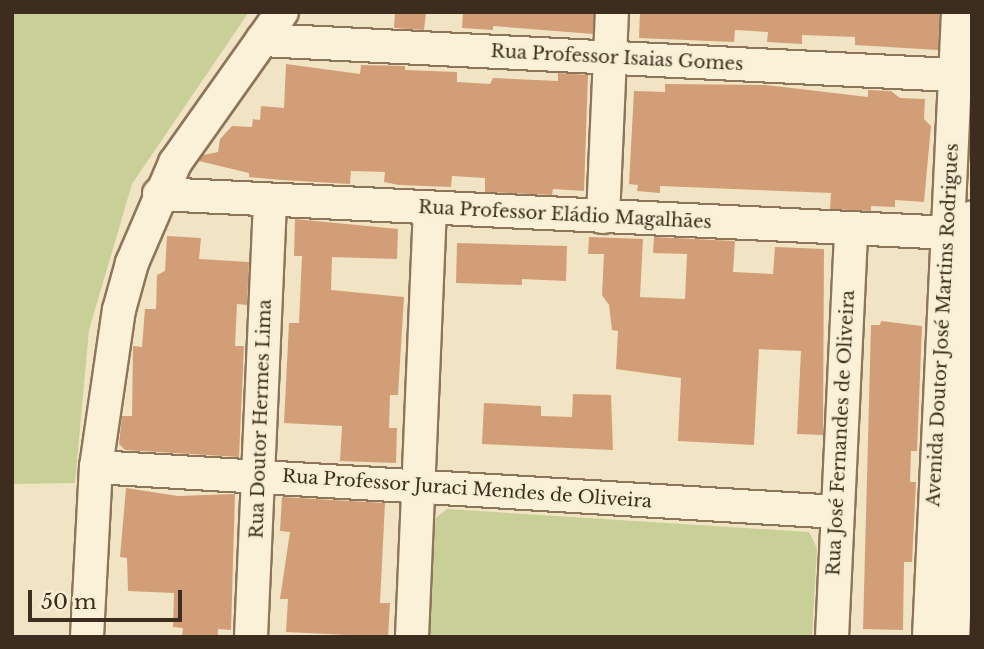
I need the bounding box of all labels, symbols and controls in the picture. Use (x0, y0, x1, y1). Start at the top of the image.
street label: Rua Professor Isaias Gomes (490, 41, 744, 75)
street label: Avenida Doutor José Martins Rodrigues (923, 142, 963, 508)
street label: Rua Professor Eládio Magalhães (417, 197, 713, 233)
street label: Rua José Fernandes de Oliveira (823, 290, 859, 576)
street label: Rua Doutor Hermes Lima (246, 299, 276, 539)
street label: Rua Professor Juraci Mendes de Oliveira (281, 465, 653, 513)
scale bar (32, 576, 186, 620)
text: 50 m (41, 589, 96, 615)

